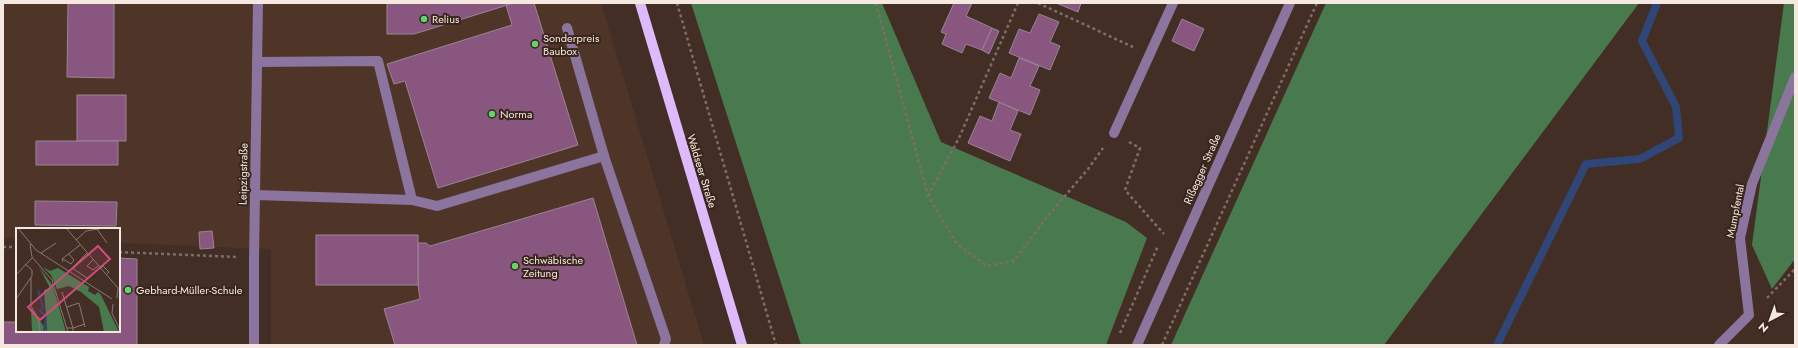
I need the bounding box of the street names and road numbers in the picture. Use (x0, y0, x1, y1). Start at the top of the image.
street label: Rißegger Straße (1179, 131, 1225, 207)
street label: Waldseer Straße (683, 132, 721, 210)
street label: Leipzigstraße (234, 143, 252, 205)
street label: Mumpfental (1722, 183, 1748, 239)

